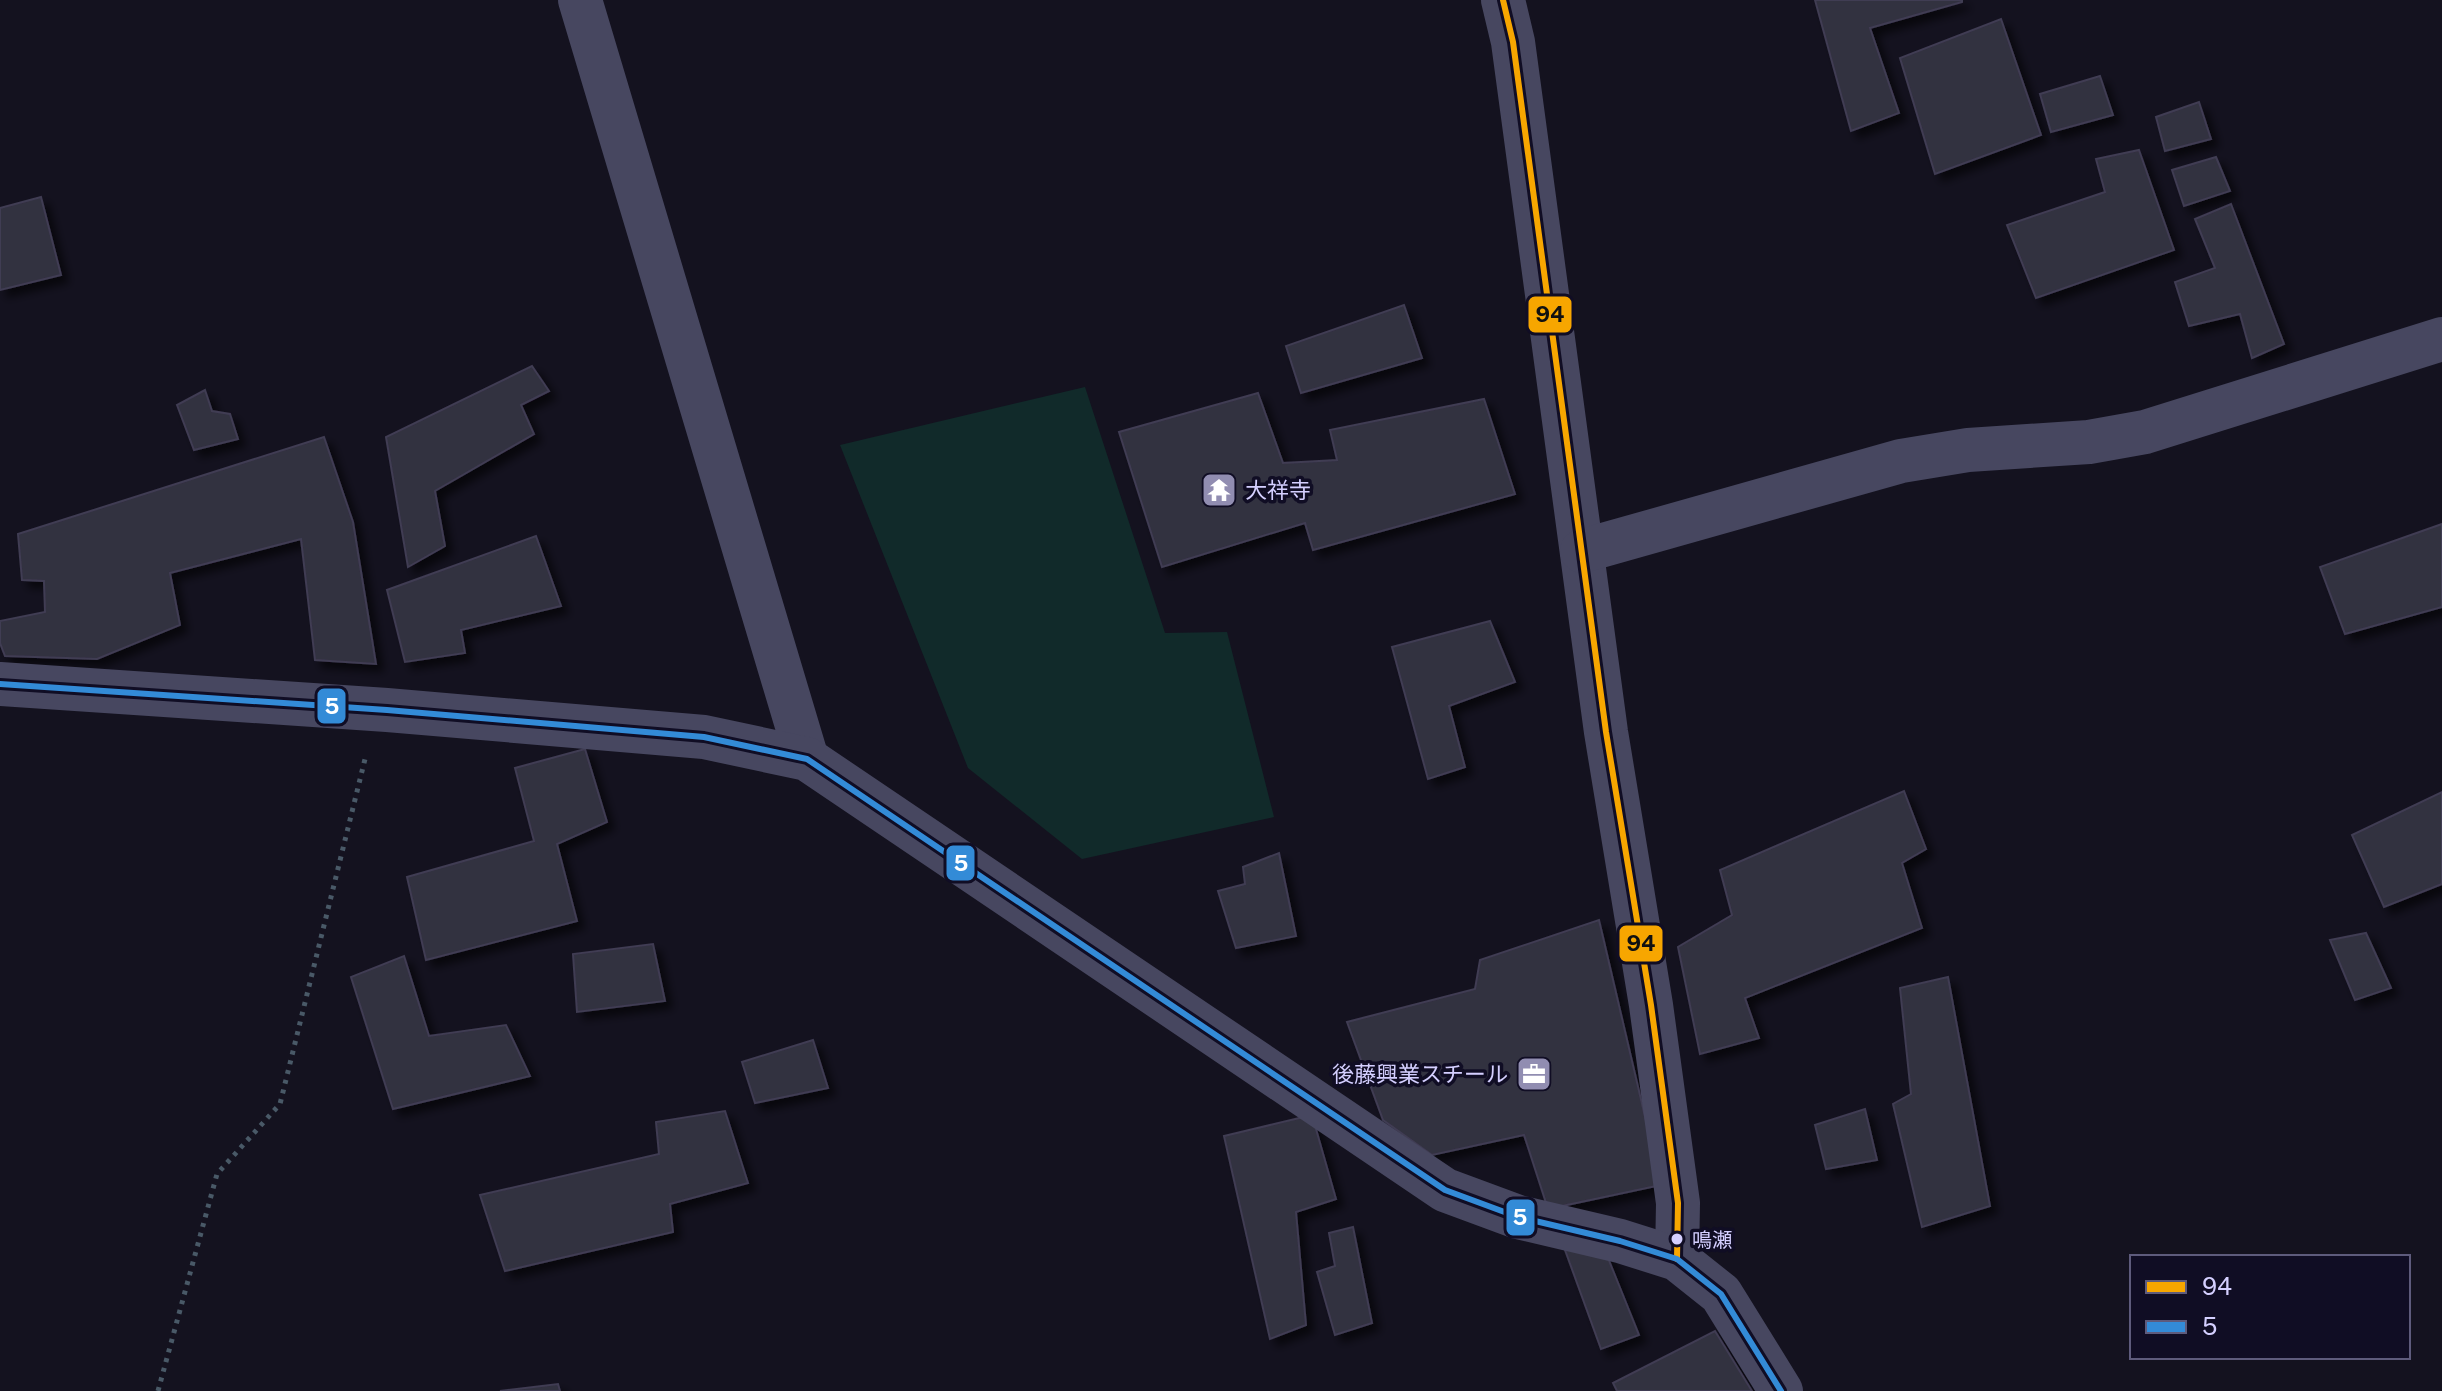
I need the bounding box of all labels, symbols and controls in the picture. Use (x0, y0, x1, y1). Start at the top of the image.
line badge: 94 (1527, 295, 1573, 334)
text: 94 (1536, 301, 1564, 327)
temple icon: 大祥寺 (1200, 471, 1238, 509)
place label: 大祥寺 (1245, 477, 1311, 503)
line badge: 5 (316, 687, 347, 725)
text: 5 (325, 693, 339, 719)
line badge: 5 (945, 844, 976, 882)
text: 5 (954, 850, 968, 876)
line badge: 94 (1618, 924, 1664, 963)
text: 94 (1627, 930, 1655, 956)
office icon: 後藤興業スチール (1515, 1055, 1553, 1093)
place label: 後藤興業スチール (1332, 1061, 1508, 1087)
line badge: 5 (1505, 1198, 1536, 1237)
text: 5 (1513, 1204, 1527, 1230)
place label: 鳴瀬 (1692, 1228, 1732, 1252)
marker: 鳴瀬 (1669, 1231, 1685, 1247)
legend (2130, 1255, 2410, 1359)
text: 94 (2202, 1272, 2232, 1300)
text: 5 (2202, 1312, 2217, 1340)

